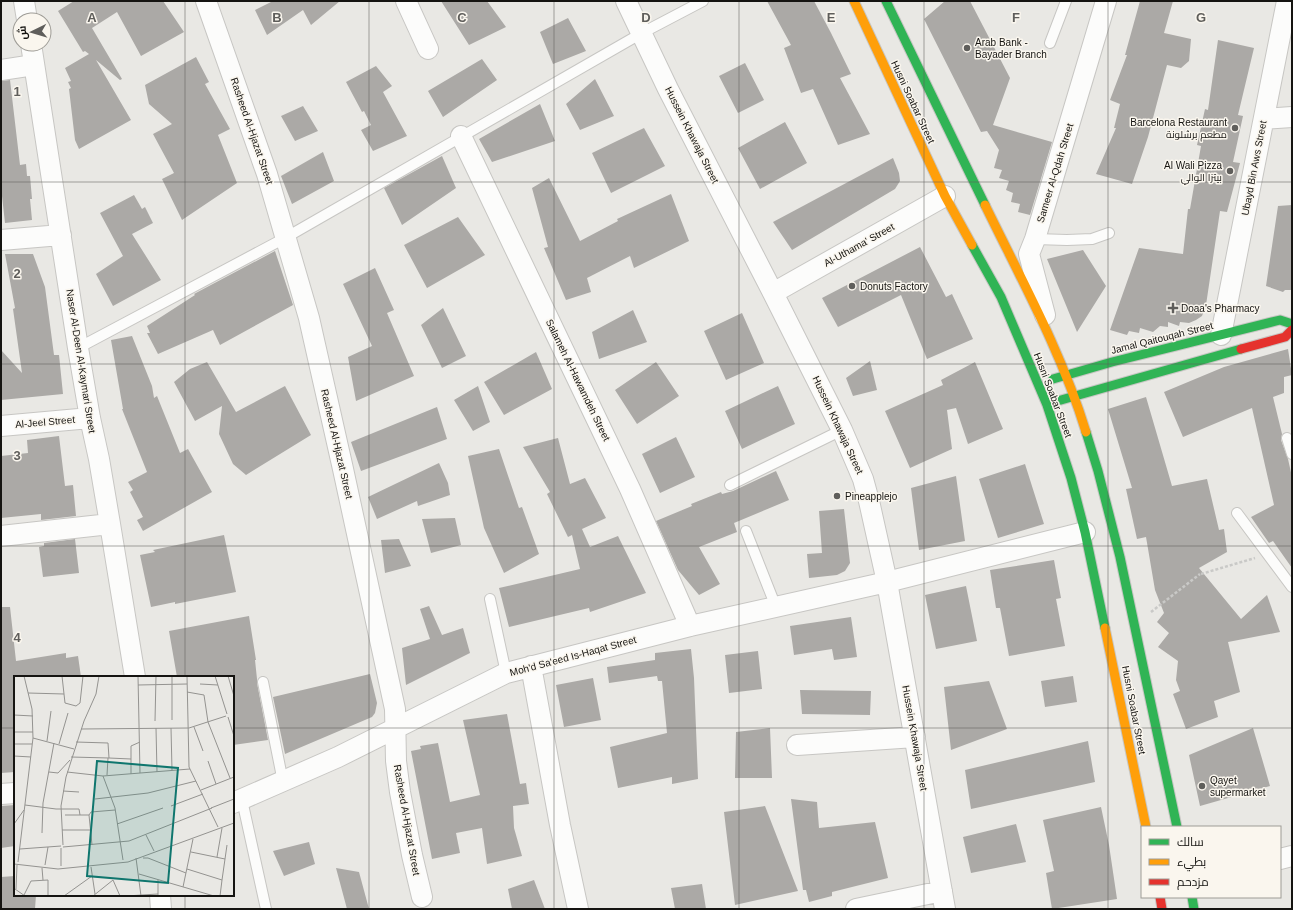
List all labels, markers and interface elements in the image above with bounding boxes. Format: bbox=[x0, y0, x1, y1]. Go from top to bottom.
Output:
text: A bbox=[87, 10, 97, 25]
text: B bbox=[272, 10, 282, 25]
text: C bbox=[457, 10, 467, 25]
text: D bbox=[641, 10, 651, 25]
text: E bbox=[827, 10, 836, 25]
text: F bbox=[1012, 10, 1020, 25]
text: G bbox=[1196, 10, 1206, 25]
north arrow bbox=[12, 12, 52, 52]
text: ش bbox=[15, 25, 30, 40]
place label: Arab Bank - Bayader Branch bbox=[975, 37, 1047, 60]
marker: Arab Bank - Bayader Branch bbox=[962, 43, 972, 53]
street label: Husni Soabar Street bbox=[889, 59, 937, 145]
street label: Rasheed Al-Hjazat Street bbox=[229, 76, 276, 186]
text: 1 bbox=[13, 84, 21, 99]
street label: Hussein Khawaja Street bbox=[663, 85, 721, 185]
place label: Barcelona Restaurant مطعم برشلونة bbox=[1130, 117, 1227, 142]
street label: Ubayd Bin Aws Street bbox=[1239, 119, 1269, 216]
street label: Sameer Al-Qdah Street bbox=[1035, 122, 1075, 224]
marker: Barcelona Restaurant مطعم برشلونة bbox=[1230, 123, 1240, 133]
place label: Al Wali Pizza بيتزا الوالي bbox=[1164, 160, 1222, 185]
marker: Al Wali Pizza بيتزا الوالي bbox=[1225, 166, 1235, 176]
street label: Al-Uthama' Street bbox=[822, 221, 896, 269]
text: 2 bbox=[13, 266, 21, 281]
marker: Donuts Factory bbox=[847, 281, 857, 291]
place label: Donuts Factory bbox=[860, 281, 928, 292]
street label: Naser Al-Deen Al-Kaymari Street bbox=[64, 288, 98, 434]
marker: Doaa's Pharmacy bbox=[1168, 303, 1178, 313]
place label: Doaa's Pharmacy bbox=[1181, 303, 1260, 314]
street label: Salameh Al-Hawamdeh Street bbox=[544, 317, 612, 443]
street label: Jamal Qaitouqah Street bbox=[1110, 320, 1215, 356]
street label: Husni Soabar Street bbox=[1032, 351, 1074, 439]
street label: Hussein Khawaja Street bbox=[810, 374, 866, 476]
street label: Rasheed Al-Hjazat Street bbox=[319, 388, 355, 500]
street label: Al-Jeel Street bbox=[15, 414, 76, 430]
text: 3 bbox=[13, 448, 21, 463]
marker: Pineapplejo bbox=[832, 491, 842, 501]
place label: Pineapplejo bbox=[845, 491, 898, 502]
text: 4 bbox=[13, 630, 21, 645]
street label: Moh'd Sa'eed Is-Haqat Street bbox=[509, 634, 638, 678]
street label: Husni Soabar Street bbox=[1120, 665, 1148, 755]
inset map bbox=[14, 676, 234, 896]
street label: Hussein Khawaja Street bbox=[900, 684, 930, 792]
street label: Rasheed Al-Hjazat Street bbox=[392, 764, 422, 876]
place label: Qayet supermarket bbox=[1210, 775, 1266, 798]
marker: Qayet supermarket bbox=[1197, 781, 1207, 791]
legend bbox=[1141, 826, 1281, 898]
text: سالك bbox=[1177, 835, 1204, 849]
text: بطيء bbox=[1177, 855, 1206, 872]
text: مزدحم bbox=[1177, 875, 1209, 890]

